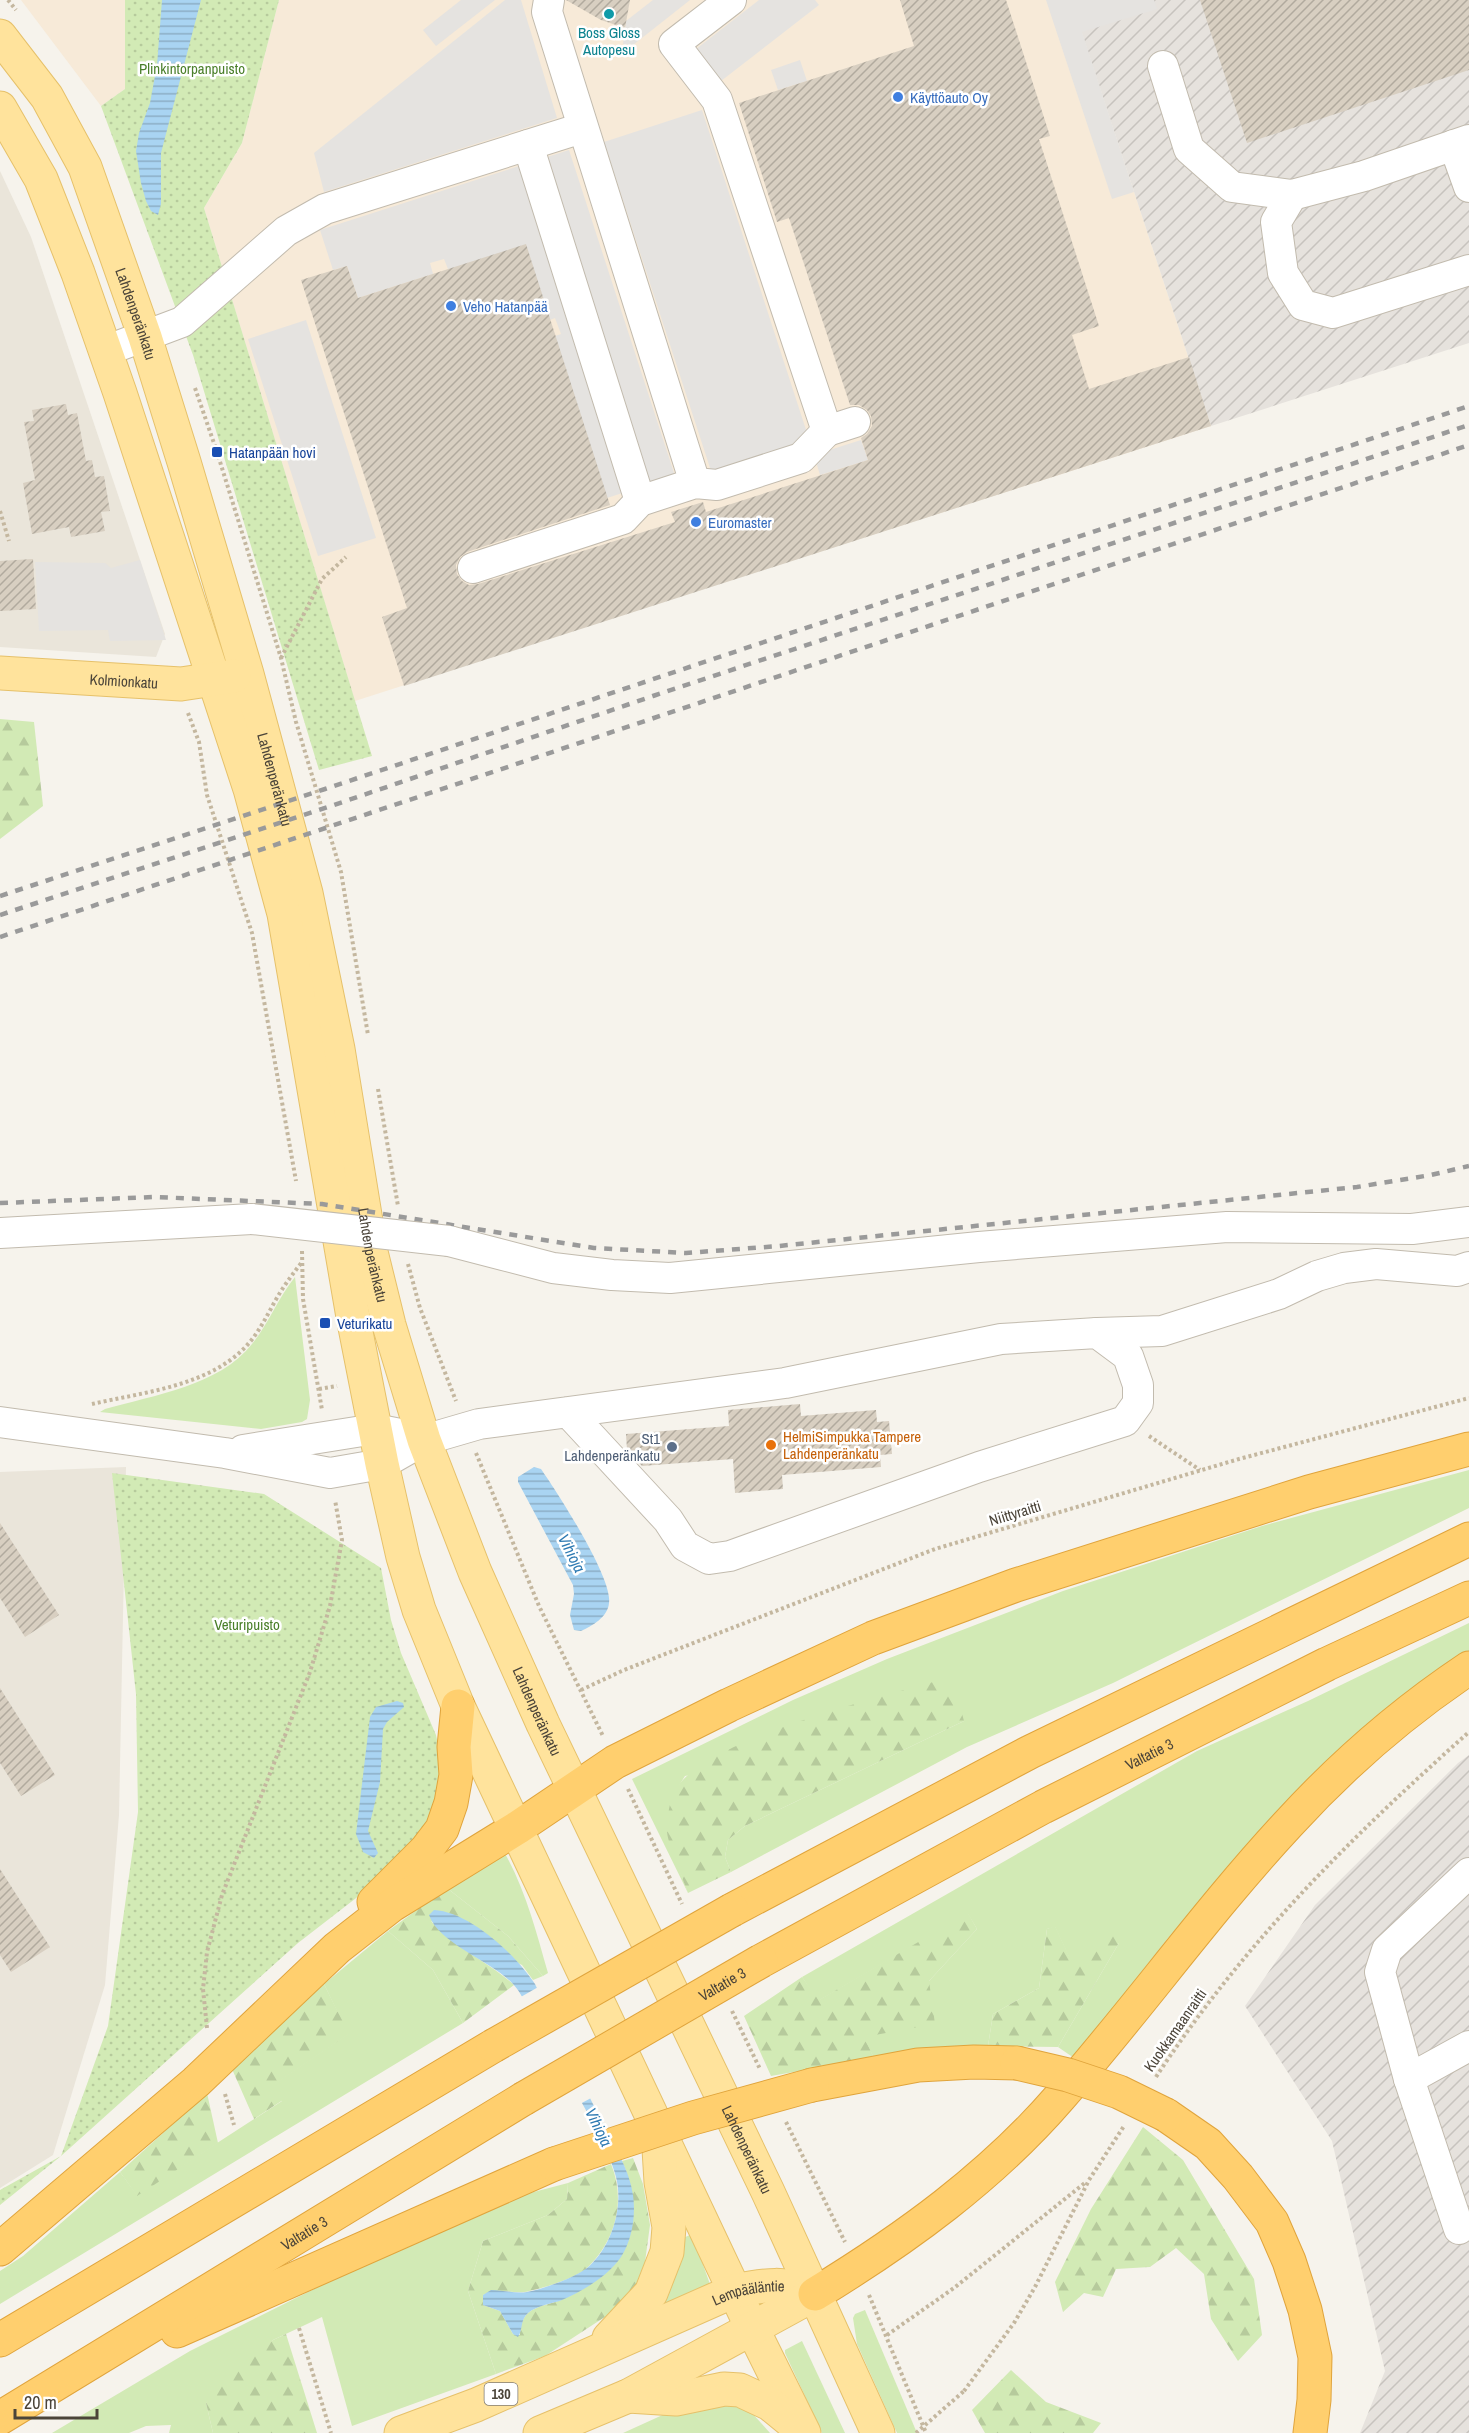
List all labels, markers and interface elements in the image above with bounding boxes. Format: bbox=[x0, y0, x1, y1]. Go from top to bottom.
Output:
marker: Boss Gloss Autopesu bbox=[602, 7, 616, 21]
place label: Boss Gloss Autopesu bbox=[578, 22, 640, 60]
park label: Plinkintorpanpuisto bbox=[139, 58, 245, 79]
place label: Käyttöauto Oy bbox=[910, 87, 989, 108]
marker: Käyttöauto Oy bbox=[891, 90, 905, 104]
street label: Lahdenperänkatu bbox=[111, 265, 162, 362]
place label: Veho Hatanpää bbox=[463, 296, 548, 317]
marker: Veho Hatanpää bbox=[444, 299, 458, 313]
place label: Hatanpään hovi bbox=[229, 442, 316, 463]
marker: Hatanpään hovi bbox=[210, 445, 224, 459]
place label: Euromaster bbox=[708, 512, 772, 533]
marker: Euromaster bbox=[689, 515, 703, 529]
street label: Kolmionkatu bbox=[89, 668, 159, 693]
street label: Lahdenperänkatu bbox=[253, 730, 298, 828]
street label: Lahdenperänkatu bbox=[353, 1206, 393, 1304]
place label: Veturikatu bbox=[337, 1313, 392, 1334]
marker: Veturikatu bbox=[318, 1316, 332, 1330]
place label: HelmiSimpukka Tampere Lahdenperänkatu bbox=[783, 1426, 921, 1464]
place label: St1 Lahdenperänkatu bbox=[564, 1428, 660, 1466]
marker: HelmiSimpukka Tampere Lahdenperänkatu bbox=[764, 1438, 778, 1452]
marker: St1 Lahdenperänkatu bbox=[665, 1440, 679, 1454]
street label: Niittyraitti bbox=[986, 1495, 1044, 1531]
water label: Vihioja bbox=[553, 1530, 591, 1576]
park label: Veturipuisto bbox=[214, 1614, 280, 1635]
street label: Lahdenperänkatu bbox=[508, 1663, 567, 1759]
street label: Valtatie 3 bbox=[1121, 1733, 1177, 1774]
street label: Valtatie 3 bbox=[695, 1962, 749, 2006]
street label: Kuokkamaanraitti bbox=[1139, 1984, 1211, 2076]
street label: Lahdenperänkatu bbox=[717, 2102, 778, 2197]
water label: Vihioja bbox=[580, 2104, 618, 2150]
street label: Valtatie 3 bbox=[277, 2210, 331, 2255]
street label: Lempääläntie bbox=[708, 2275, 785, 2310]
scale bar bbox=[15, 2382, 98, 2420]
road number: 130 bbox=[484, 2383, 518, 2405]
text: 20 m bbox=[24, 2390, 57, 2415]

